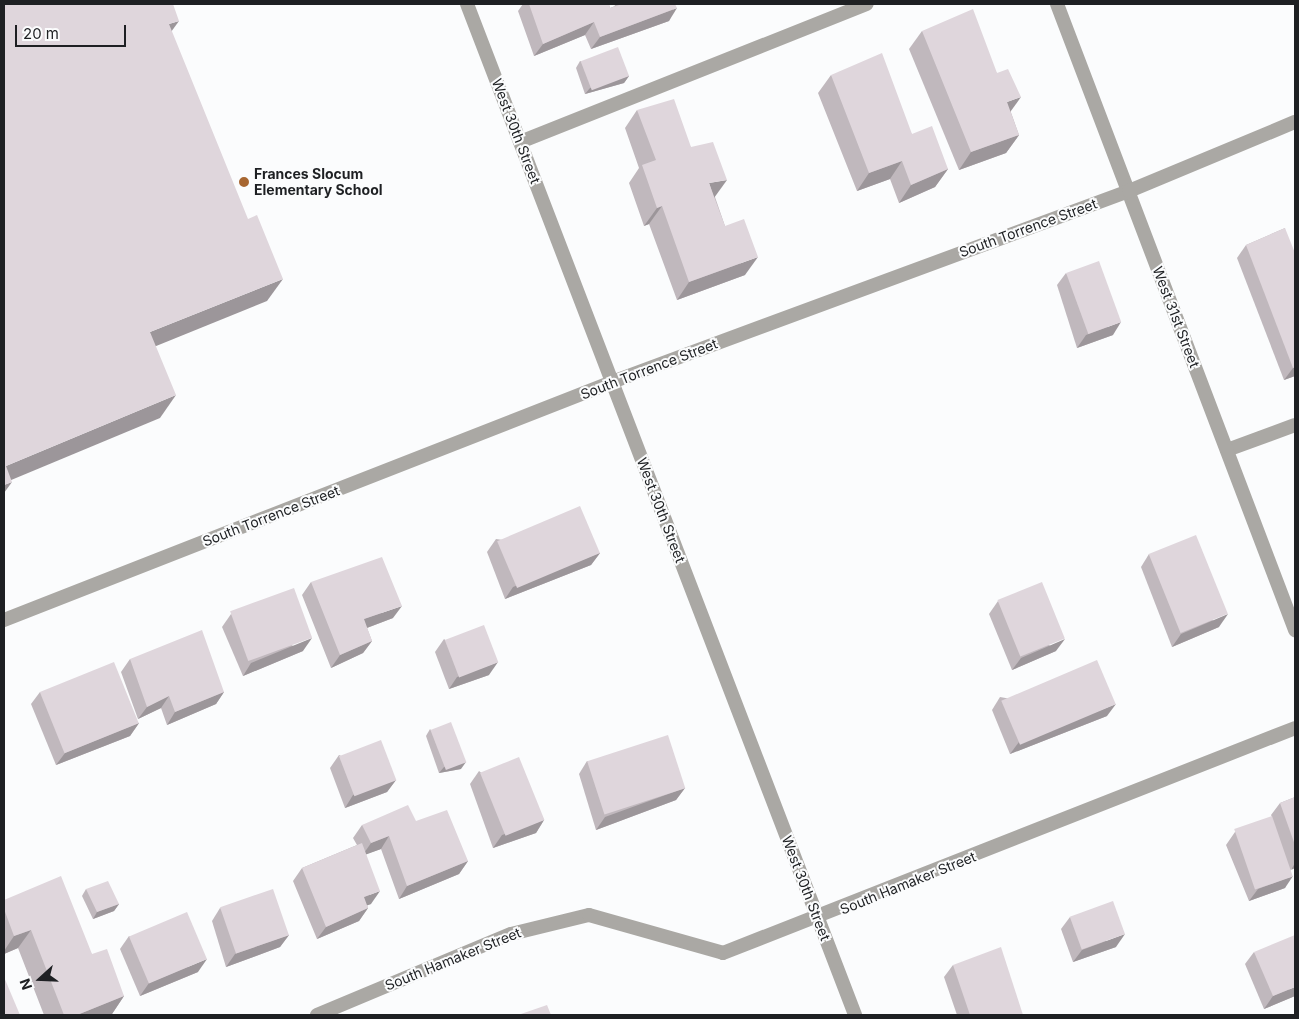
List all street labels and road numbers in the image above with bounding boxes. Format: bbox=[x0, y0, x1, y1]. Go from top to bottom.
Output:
street label: West 30th Street bbox=[488, 76, 544, 186]
street label: South Torrence Street bbox=[957, 195, 1099, 261]
street label: West 31st Street bbox=[1149, 264, 1203, 370]
street label: South Torrence Street bbox=[578, 335, 720, 403]
street label: West 30th Street bbox=[633, 455, 689, 565]
street label: South Torrence Street bbox=[200, 482, 342, 550]
street label: West 30th Street bbox=[778, 833, 834, 943]
street label: South Hamaker Street bbox=[838, 848, 978, 918]
street label: South Hamaker Street bbox=[383, 924, 523, 994]

